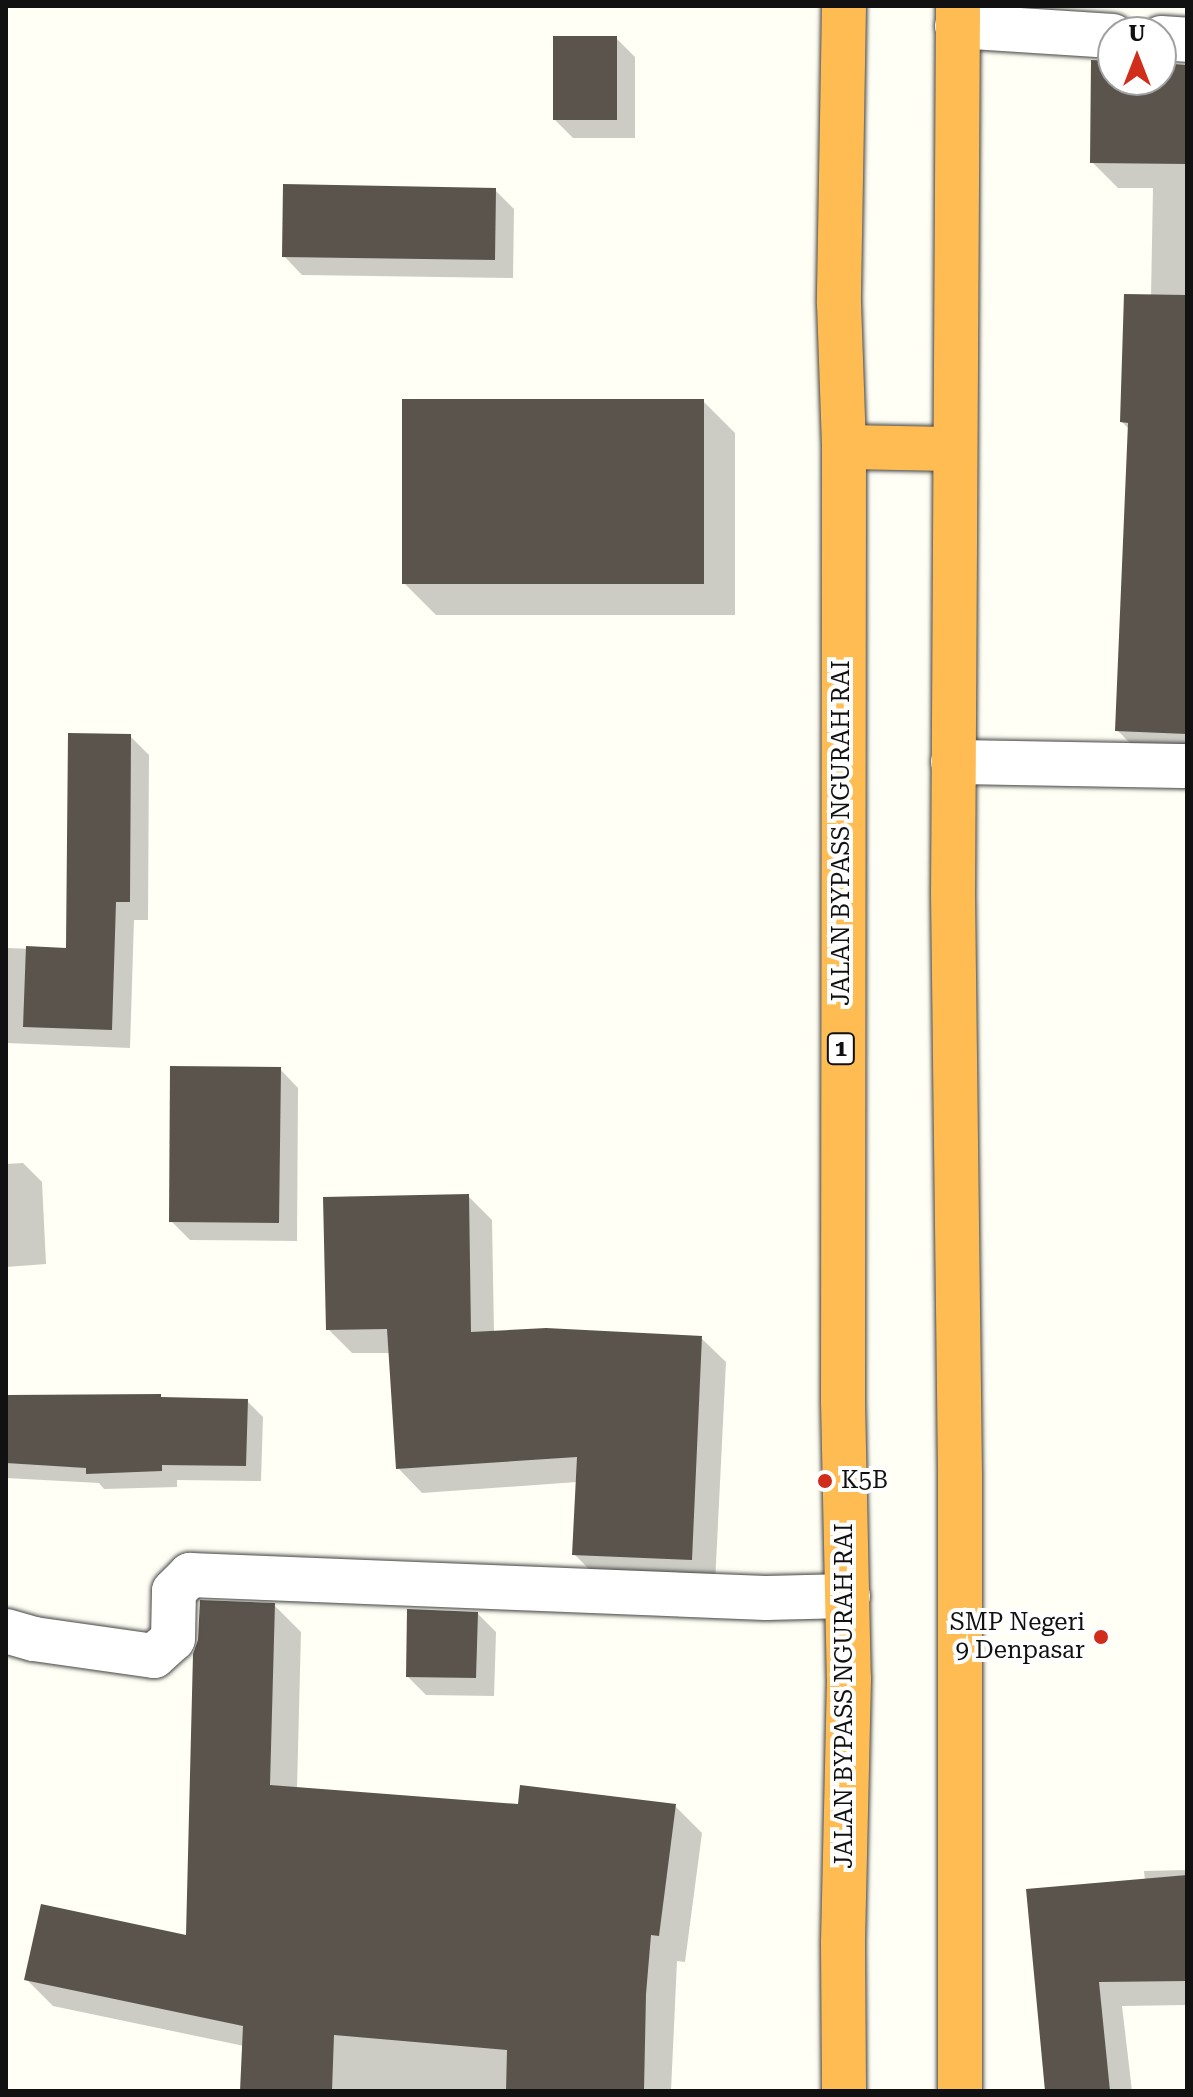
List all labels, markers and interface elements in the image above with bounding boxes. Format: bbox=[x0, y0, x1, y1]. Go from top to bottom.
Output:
north arrow bbox=[1097, 16, 1177, 96]
text: U bbox=[1129, 21, 1145, 46]
street label: JALAN BYPASS NGURAH RAI bbox=[828, 660, 856, 1006]
road number: 1 bbox=[825, 1031, 857, 1067]
place label: K5B bbox=[841, 1467, 888, 1495]
marker: K5B bbox=[816, 1472, 834, 1490]
street label: JALAN BYPASS NGURAH RAI bbox=[831, 1523, 859, 1869]
place label: SMP Negeri 9 Denpasar bbox=[950, 1609, 1085, 1665]
marker: SMP Negeri 9 Denpasar bbox=[1092, 1628, 1110, 1646]

